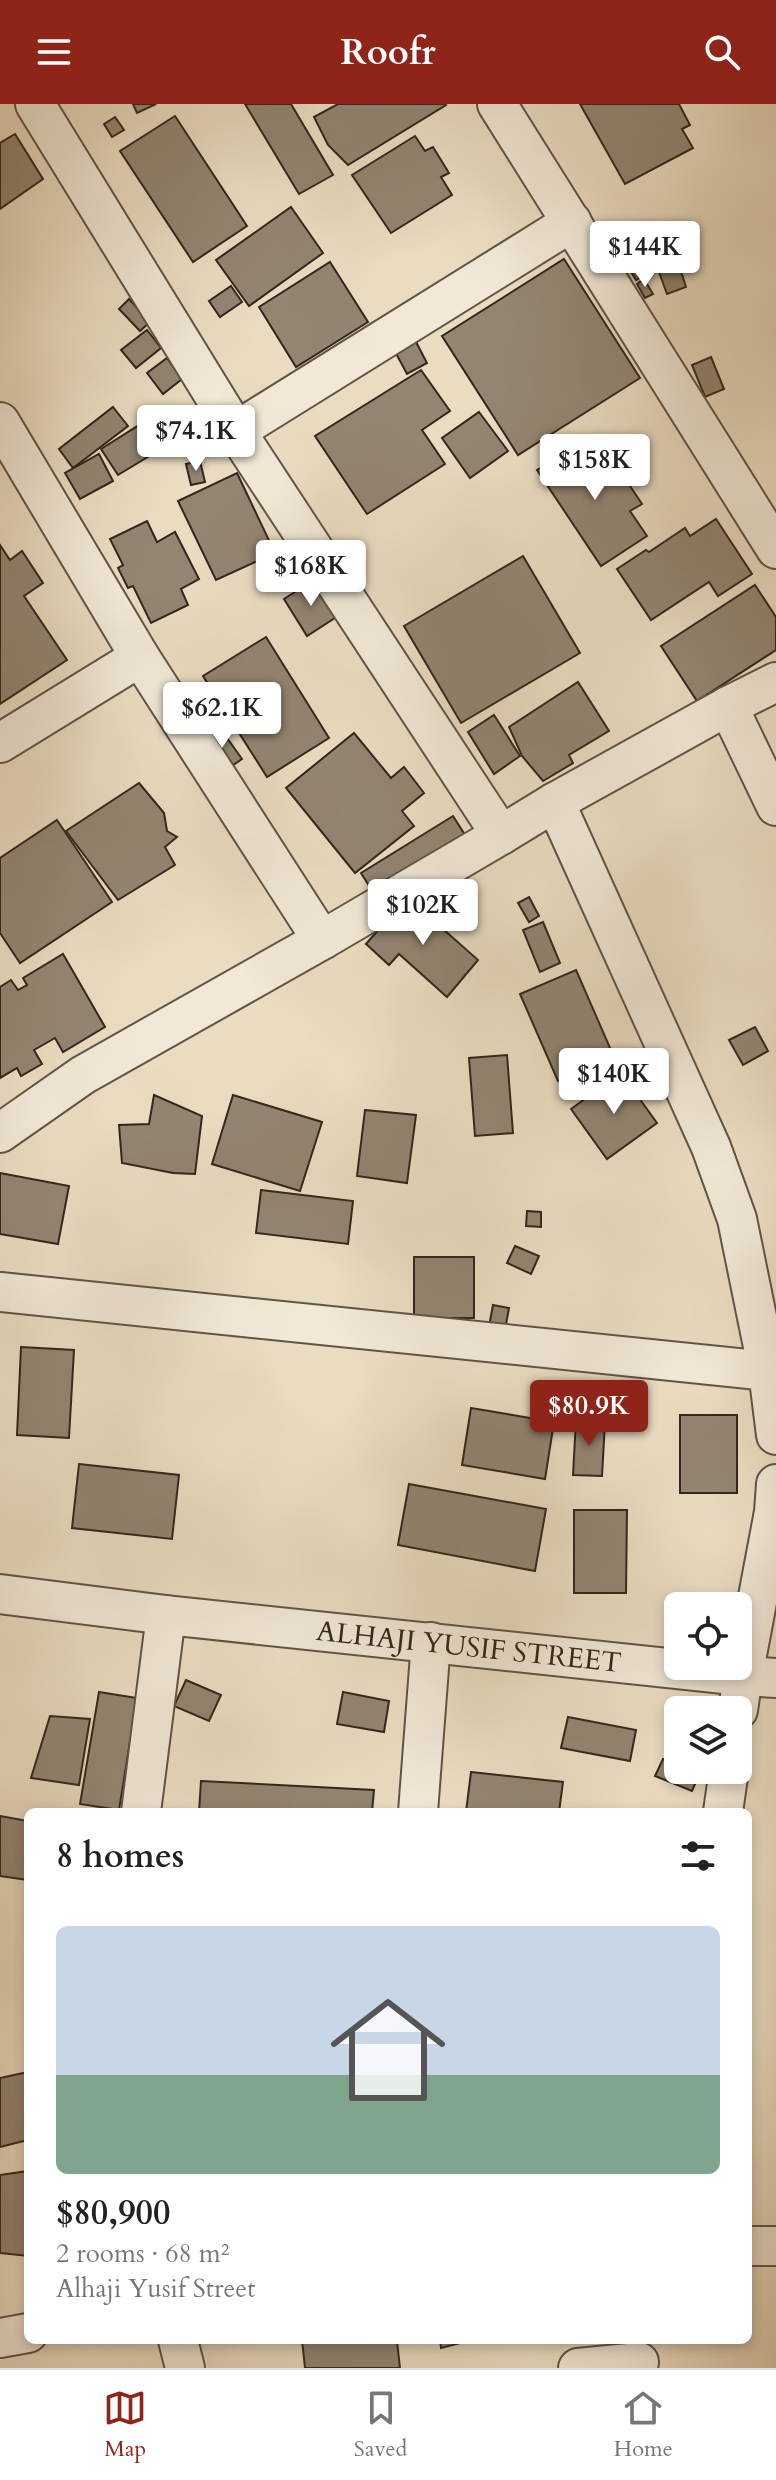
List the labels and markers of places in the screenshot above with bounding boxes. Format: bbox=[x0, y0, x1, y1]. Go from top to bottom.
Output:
pin: $144K bbox=[589, 221, 701, 289]
pin: $74.1K bbox=[131, 405, 261, 473]
pin: $158K bbox=[539, 434, 651, 502]
pin: $168K bbox=[255, 540, 367, 608]
pin: $62.1K bbox=[157, 682, 287, 750]
pin: $102K bbox=[367, 879, 479, 947]
pin: $140K bbox=[558, 1048, 670, 1116]
pin: $80.9K bbox=[524, 1380, 654, 1448]

